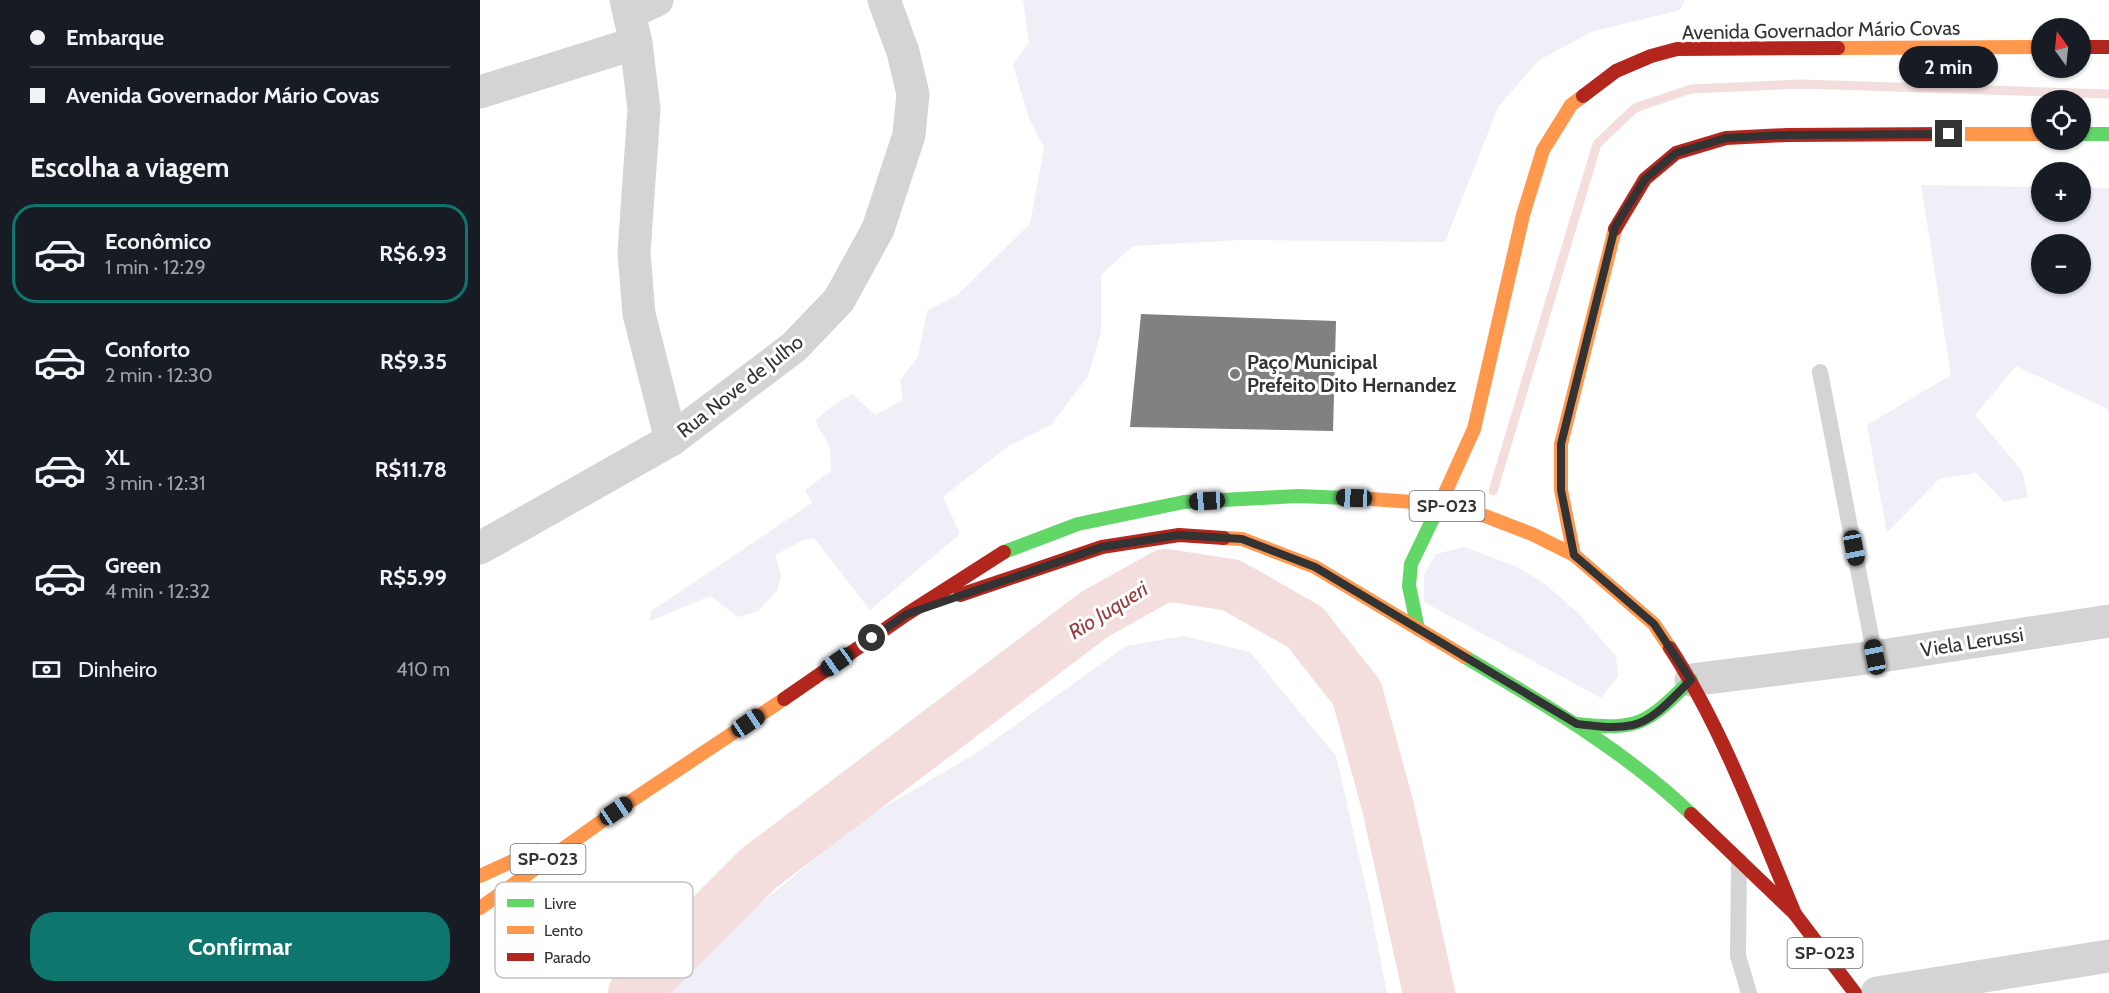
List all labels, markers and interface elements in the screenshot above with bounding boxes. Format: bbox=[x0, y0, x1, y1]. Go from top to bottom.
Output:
street label: Avenida Governador Mário Covas bbox=[1682, 16, 1960, 44]
north arrow bbox=[2031, 18, 2091, 78]
map controls bbox=[2031, 18, 2091, 294]
text: Embarque bbox=[66, 24, 164, 51]
callout: 2 min bbox=[1900, 47, 1998, 89]
text: 2 min bbox=[1924, 55, 1973, 79]
text: Avenida Governador Mário Covas bbox=[66, 82, 379, 109]
button: locate bbox=[2031, 90, 2091, 150]
route end bbox=[1935, 120, 1962, 147]
text: Escolha a viagem bbox=[30, 151, 229, 184]
button: + bbox=[2031, 162, 2091, 222]
icon: car bbox=[33, 227, 87, 281]
text: Econômico bbox=[105, 228, 211, 255]
button: − bbox=[2031, 234, 2091, 294]
text: R$6.93 bbox=[379, 240, 447, 267]
text: 1 min · 12:29 bbox=[105, 255, 206, 279]
street label: Rua Nove de Julho bbox=[672, 329, 808, 443]
icon: car bbox=[33, 335, 87, 389]
text: Conforto bbox=[105, 336, 190, 363]
text: R$9.35 bbox=[380, 348, 447, 375]
place label: Paço Municipal Prefeito Dito Hernandez bbox=[1247, 350, 1457, 397]
text: 2 min · 12:30 bbox=[105, 363, 213, 387]
marker: Paço Municipal Prefeito Dito Hernandez bbox=[1228, 367, 1242, 381]
icon: car bbox=[33, 443, 87, 497]
text: XL bbox=[105, 444, 130, 471]
text: R$11.78 bbox=[375, 456, 447, 483]
text: 3 min · 12:31 bbox=[105, 471, 206, 495]
car bbox=[1336, 488, 1372, 508]
car bbox=[1189, 491, 1225, 511]
road number: SP-023 bbox=[1410, 491, 1484, 521]
car bbox=[1842, 529, 1866, 567]
icon: car bbox=[33, 551, 87, 605]
text: Green bbox=[105, 552, 161, 579]
text: R$5.99 bbox=[379, 564, 447, 591]
water label: Rio Juqueri bbox=[1064, 576, 1153, 644]
text: 4 min · 12:32 bbox=[105, 579, 210, 603]
street label: Viela Lerussi bbox=[1919, 622, 2025, 662]
route start bbox=[858, 624, 885, 651]
car bbox=[1863, 638, 1887, 676]
car bbox=[817, 644, 857, 680]
icon: cash bbox=[30, 653, 63, 686]
text: Dinheiro bbox=[78, 656, 157, 683]
text: 410 m bbox=[396, 657, 450, 681]
car bbox=[728, 705, 768, 741]
car bbox=[596, 793, 636, 829]
road number: SP-023 bbox=[511, 844, 586, 874]
legend bbox=[495, 882, 693, 978]
text: Livre bbox=[544, 894, 576, 913]
button: Confirmar bbox=[30, 912, 450, 981]
text: Lento bbox=[544, 921, 583, 940]
road number: SP-023 bbox=[1788, 938, 1862, 968]
text: Parado bbox=[544, 948, 591, 967]

